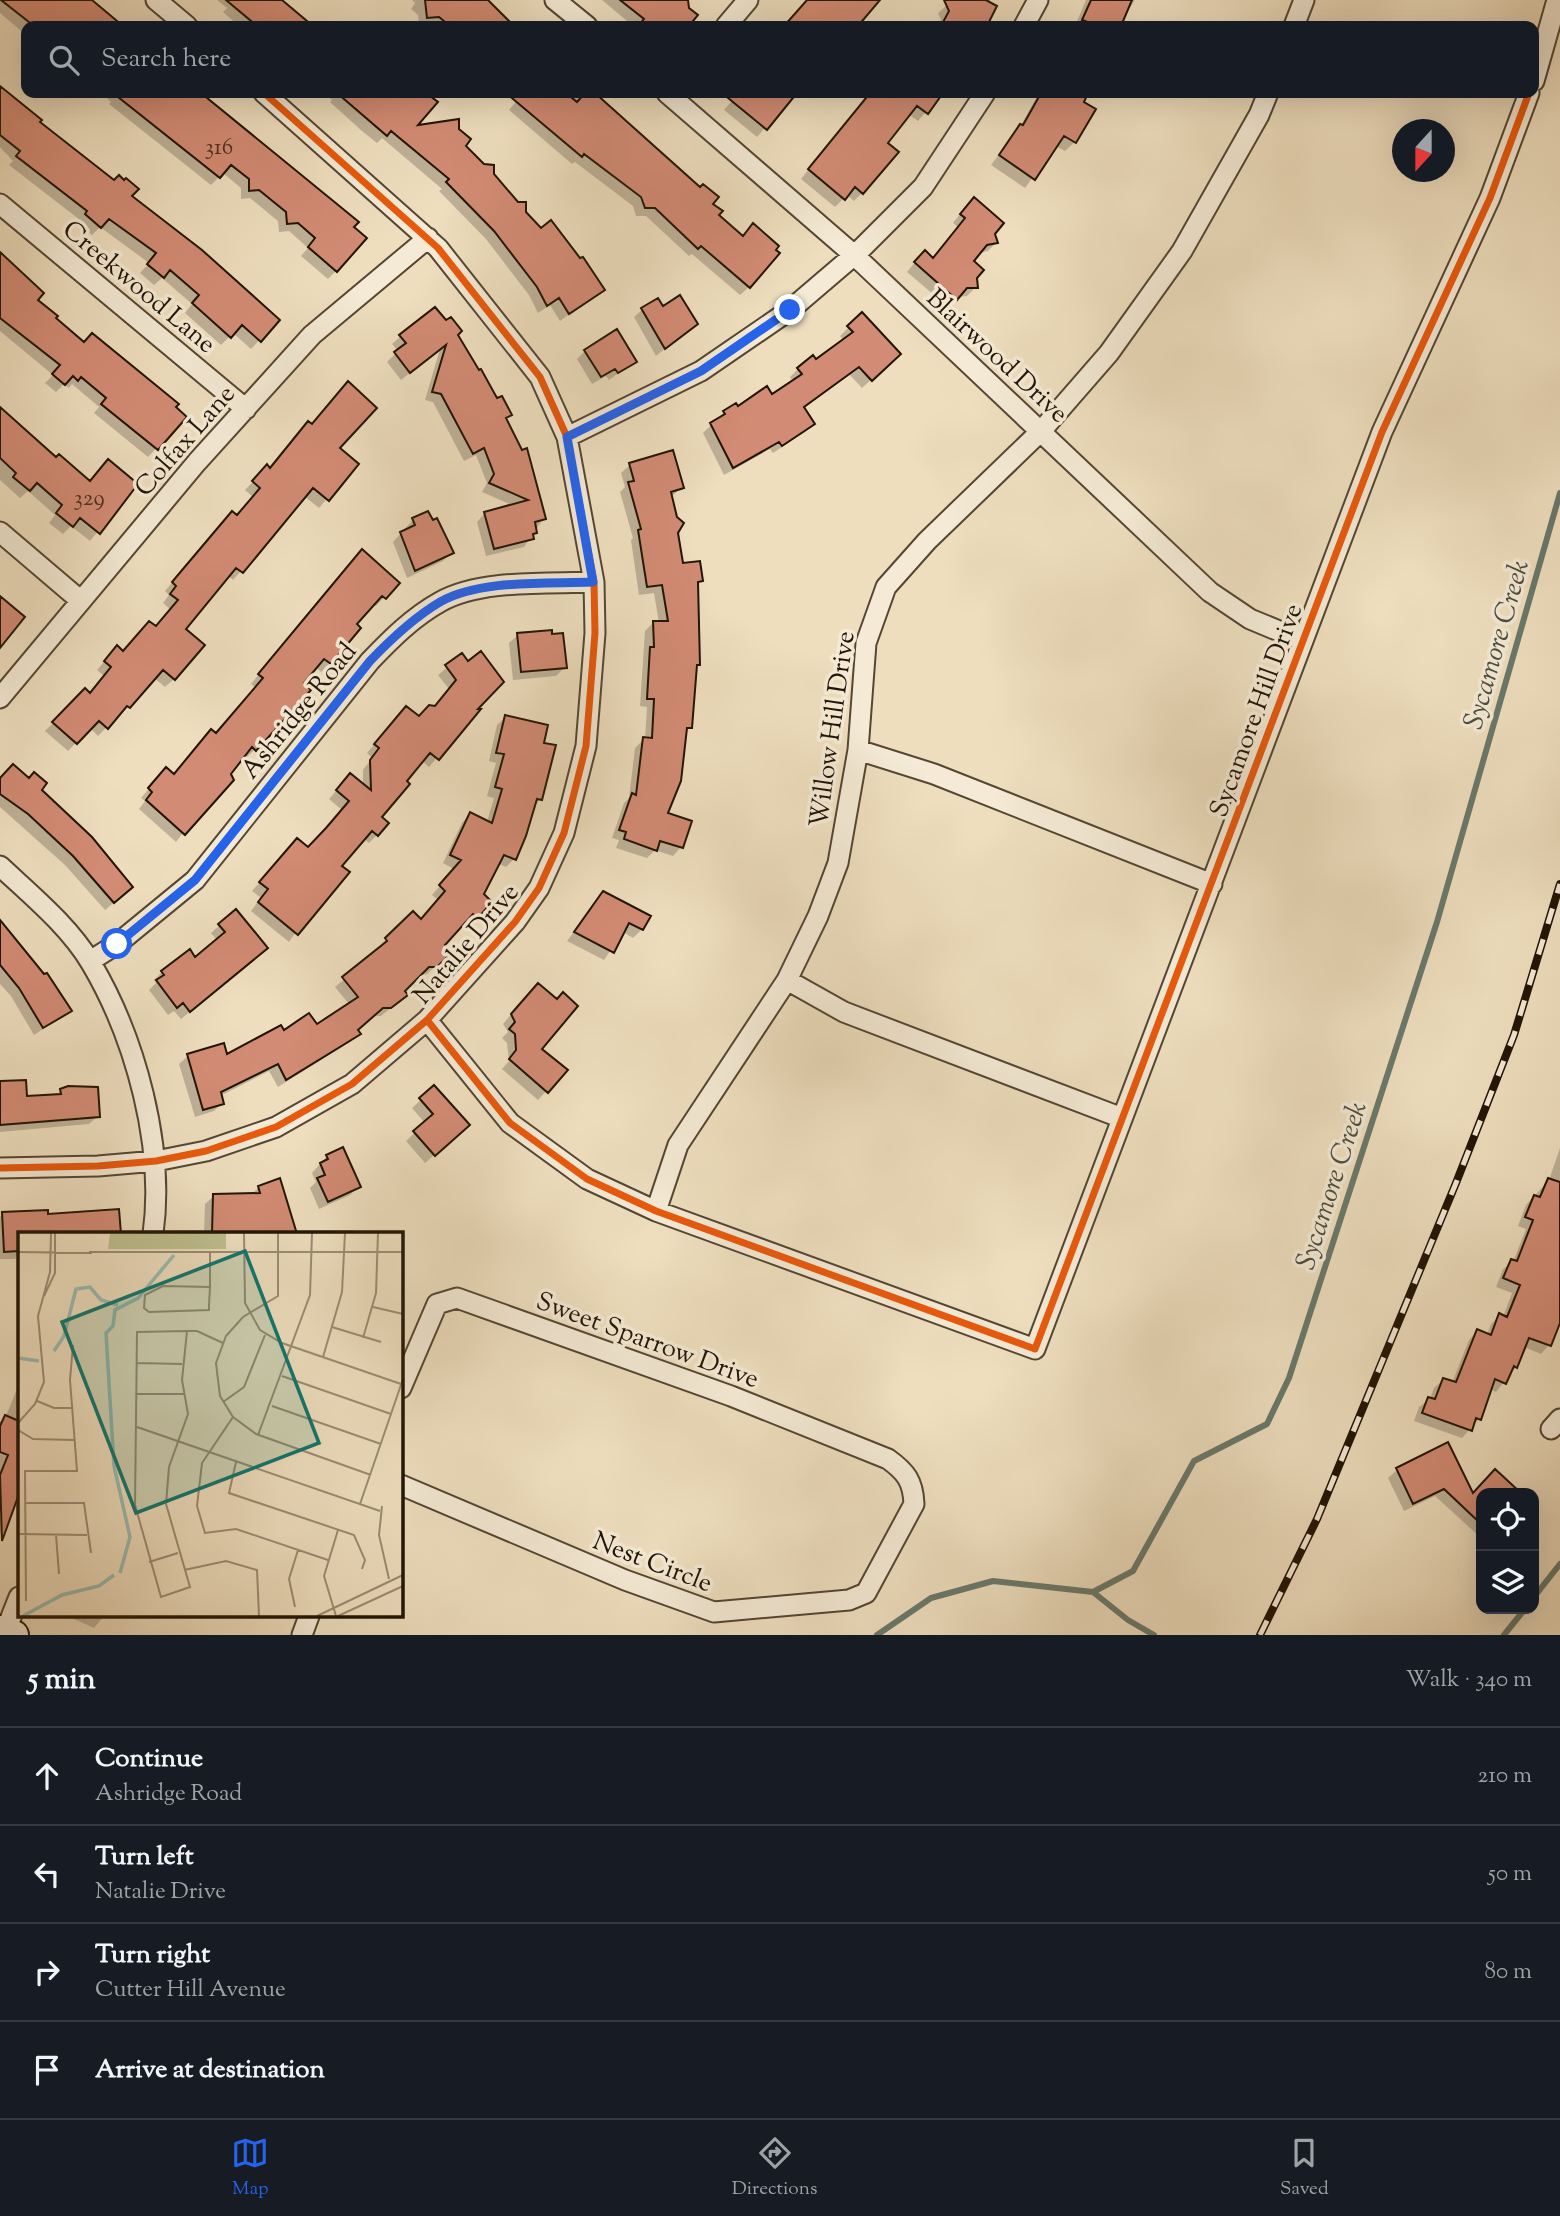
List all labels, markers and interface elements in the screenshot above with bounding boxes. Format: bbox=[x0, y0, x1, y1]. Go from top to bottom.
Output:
search box bbox=[21, 21, 1539, 98]
icon: search bbox=[45, 41, 83, 79]
text: Search here bbox=[101, 41, 231, 78]
north arrow bbox=[1392, 119, 1455, 182]
house number: 316 bbox=[205, 132, 233, 165]
street label: Creekwood Lane bbox=[54, 213, 223, 363]
street label: Blairwood Drive bbox=[917, 281, 1076, 433]
route end bbox=[774, 294, 805, 325]
street label: Colfax Lane bbox=[127, 378, 245, 506]
house number: 329 bbox=[73, 483, 105, 516]
water label: Sycamore Creek bbox=[1455, 555, 1541, 734]
street label: Sycamore Hill Drive bbox=[1201, 599, 1313, 823]
street label: Willow Hill Drive bbox=[801, 629, 866, 830]
street label: Ashridge Road bbox=[233, 635, 367, 788]
street label: Natalie Drive bbox=[405, 876, 529, 1013]
route start bbox=[101, 928, 132, 959]
water label: Sycamore Creek bbox=[1287, 1097, 1379, 1275]
inset map bbox=[18, 1232, 402, 1618]
street label: Sweet Sparrow Drive bbox=[531, 1284, 764, 1399]
map controls bbox=[1476, 1488, 1539, 1614]
button: locate bbox=[1476, 1488, 1539, 1551]
street label: Nest Circle bbox=[587, 1524, 717, 1603]
button: layers bbox=[1476, 1551, 1539, 1614]
text: 5 min bbox=[28, 1659, 96, 1702]
text: Walk · 340 m bbox=[1406, 1664, 1532, 1697]
text: Continue bbox=[95, 1741, 203, 1778]
icon: ahead bbox=[28, 1757, 66, 1795]
text: 210 m bbox=[1478, 1760, 1532, 1793]
text: Ashridge Road bbox=[95, 1778, 242, 1811]
text: Turn left bbox=[95, 1839, 194, 1876]
icon: left bbox=[28, 1855, 66, 1893]
text: 50 m bbox=[1488, 1858, 1532, 1891]
text: Natalie Drive bbox=[95, 1876, 226, 1909]
text: Turn right bbox=[95, 1937, 210, 1974]
icon: right bbox=[28, 1953, 66, 1991]
text: 80 m bbox=[1484, 1956, 1532, 1989]
text: Cutter Hill Avenue bbox=[95, 1974, 286, 2007]
icon: arrive bbox=[28, 2051, 66, 2089]
text: Arrive at destination bbox=[95, 2052, 325, 2089]
tab: Map bbox=[231, 2134, 269, 2203]
tab: Directions bbox=[732, 2134, 817, 2203]
tab: Saved bbox=[1280, 2134, 1329, 2203]

